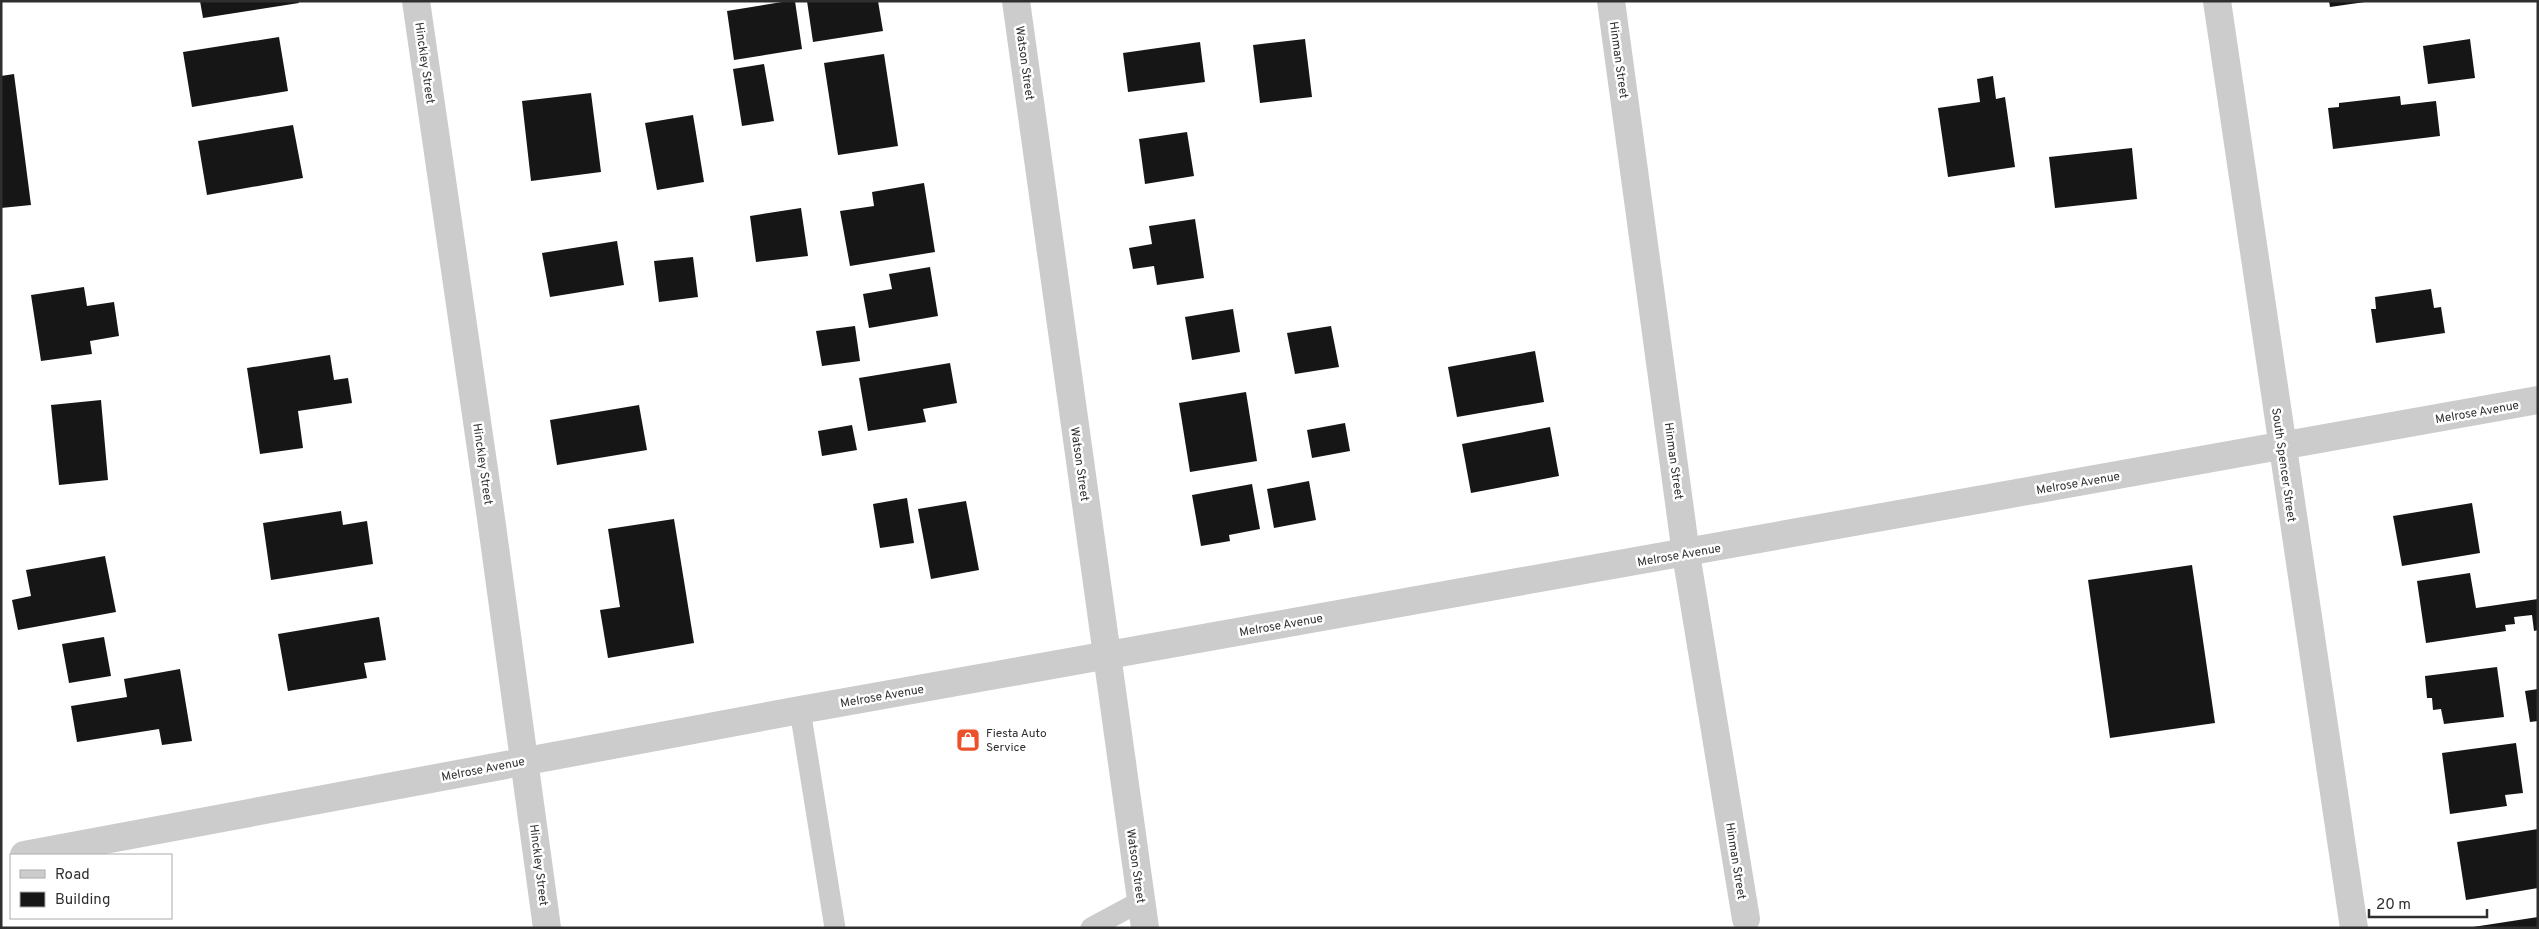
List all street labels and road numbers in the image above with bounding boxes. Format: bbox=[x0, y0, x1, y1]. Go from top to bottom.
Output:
street label: Hinckley Street bbox=[410, 21, 438, 105]
street label: Hinman Street bbox=[1605, 21, 1631, 100]
street label: Watson Street bbox=[1011, 25, 1037, 101]
street label: Melrose Avenue bbox=[2434, 398, 2520, 428]
street label: South Spencer Street bbox=[2267, 407, 2299, 523]
street label: Hinckley Street bbox=[468, 422, 496, 506]
street label: Hinman Street bbox=[1660, 422, 1686, 501]
street label: Watson Street bbox=[1066, 426, 1092, 502]
street label: Melrose Avenue bbox=[2035, 469, 2121, 499]
street label: Melrose Avenue bbox=[1636, 541, 1722, 571]
street label: Melrose Avenue bbox=[1238, 611, 1324, 641]
street label: Melrose Avenue bbox=[839, 682, 925, 712]
street label: Melrose Avenue bbox=[440, 754, 526, 786]
street label: Hinman Street bbox=[1721, 822, 1749, 901]
street label: Hinckley Street bbox=[525, 823, 551, 907]
street label: Watson Street bbox=[1122, 828, 1148, 904]

